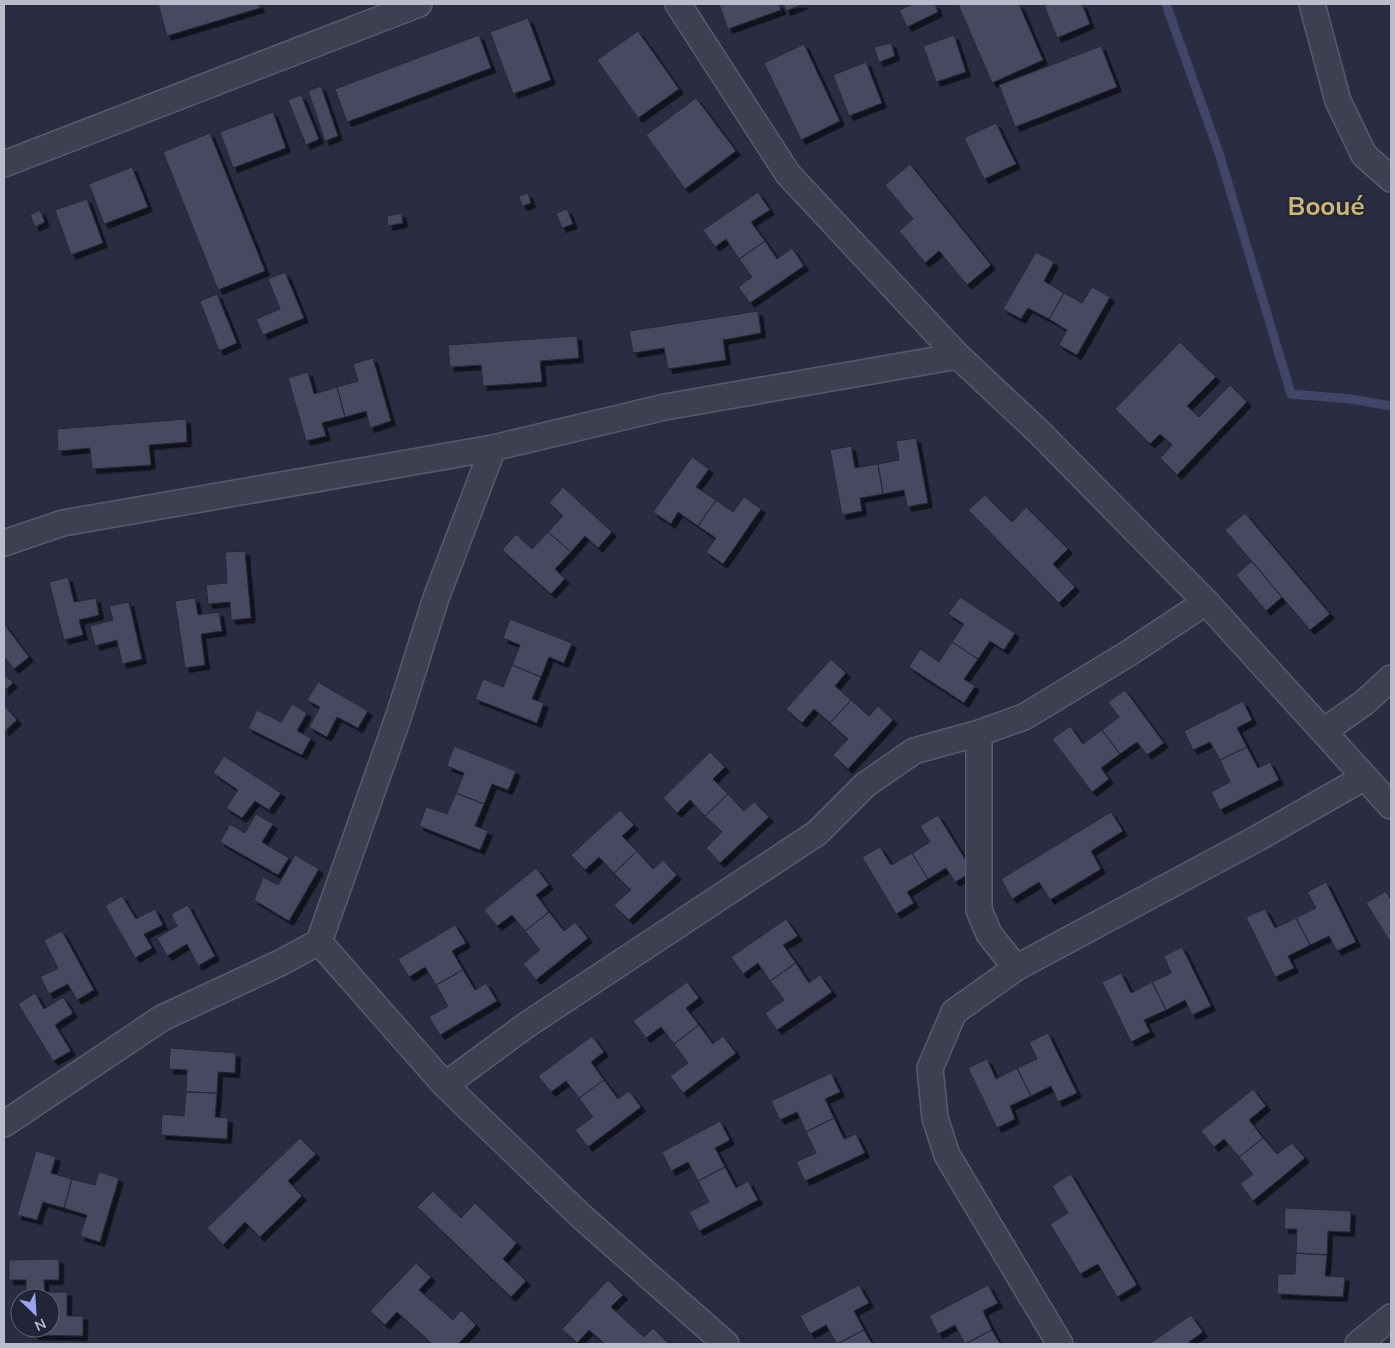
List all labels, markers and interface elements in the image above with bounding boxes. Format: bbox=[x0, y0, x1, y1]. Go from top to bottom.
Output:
district label: Booué bbox=[1288, 189, 1365, 224]
north arrow bbox=[10, 1288, 60, 1338]
text: N bbox=[32, 1314, 49, 1335]

